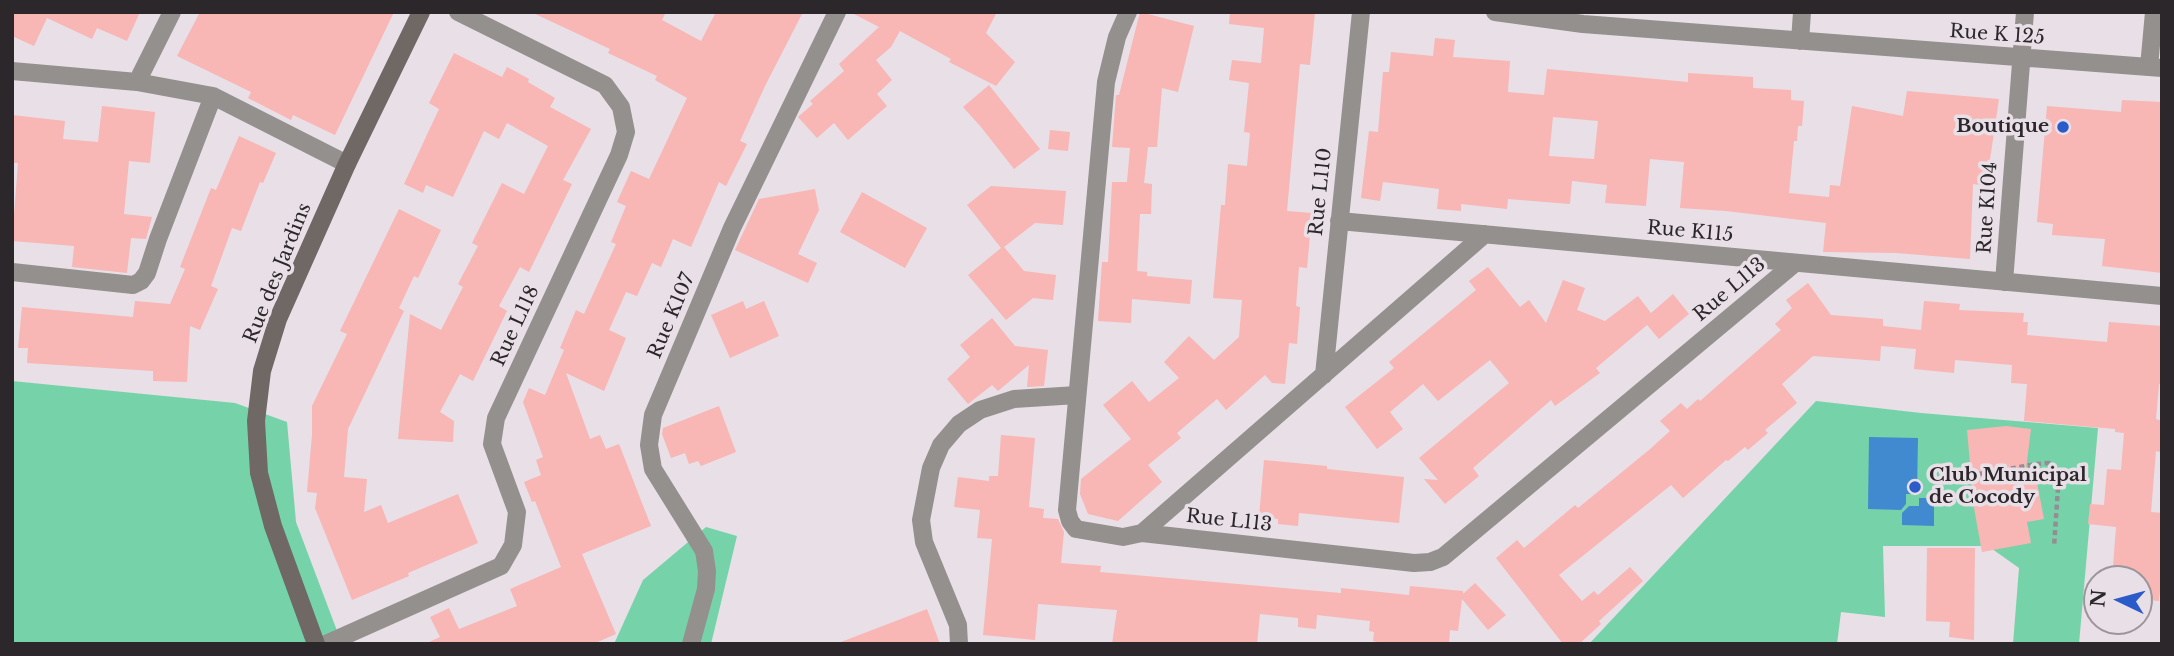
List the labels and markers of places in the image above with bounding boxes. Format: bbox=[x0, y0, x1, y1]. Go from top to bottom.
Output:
place label: Boutique bbox=[1956, 116, 2049, 138]
marker: Boutique bbox=[2055, 119, 2071, 135]
place label: Club Municipal de Cocody bbox=[1929, 465, 2087, 509]
marker: Club Municipal de Cocody bbox=[1907, 479, 1923, 495]

